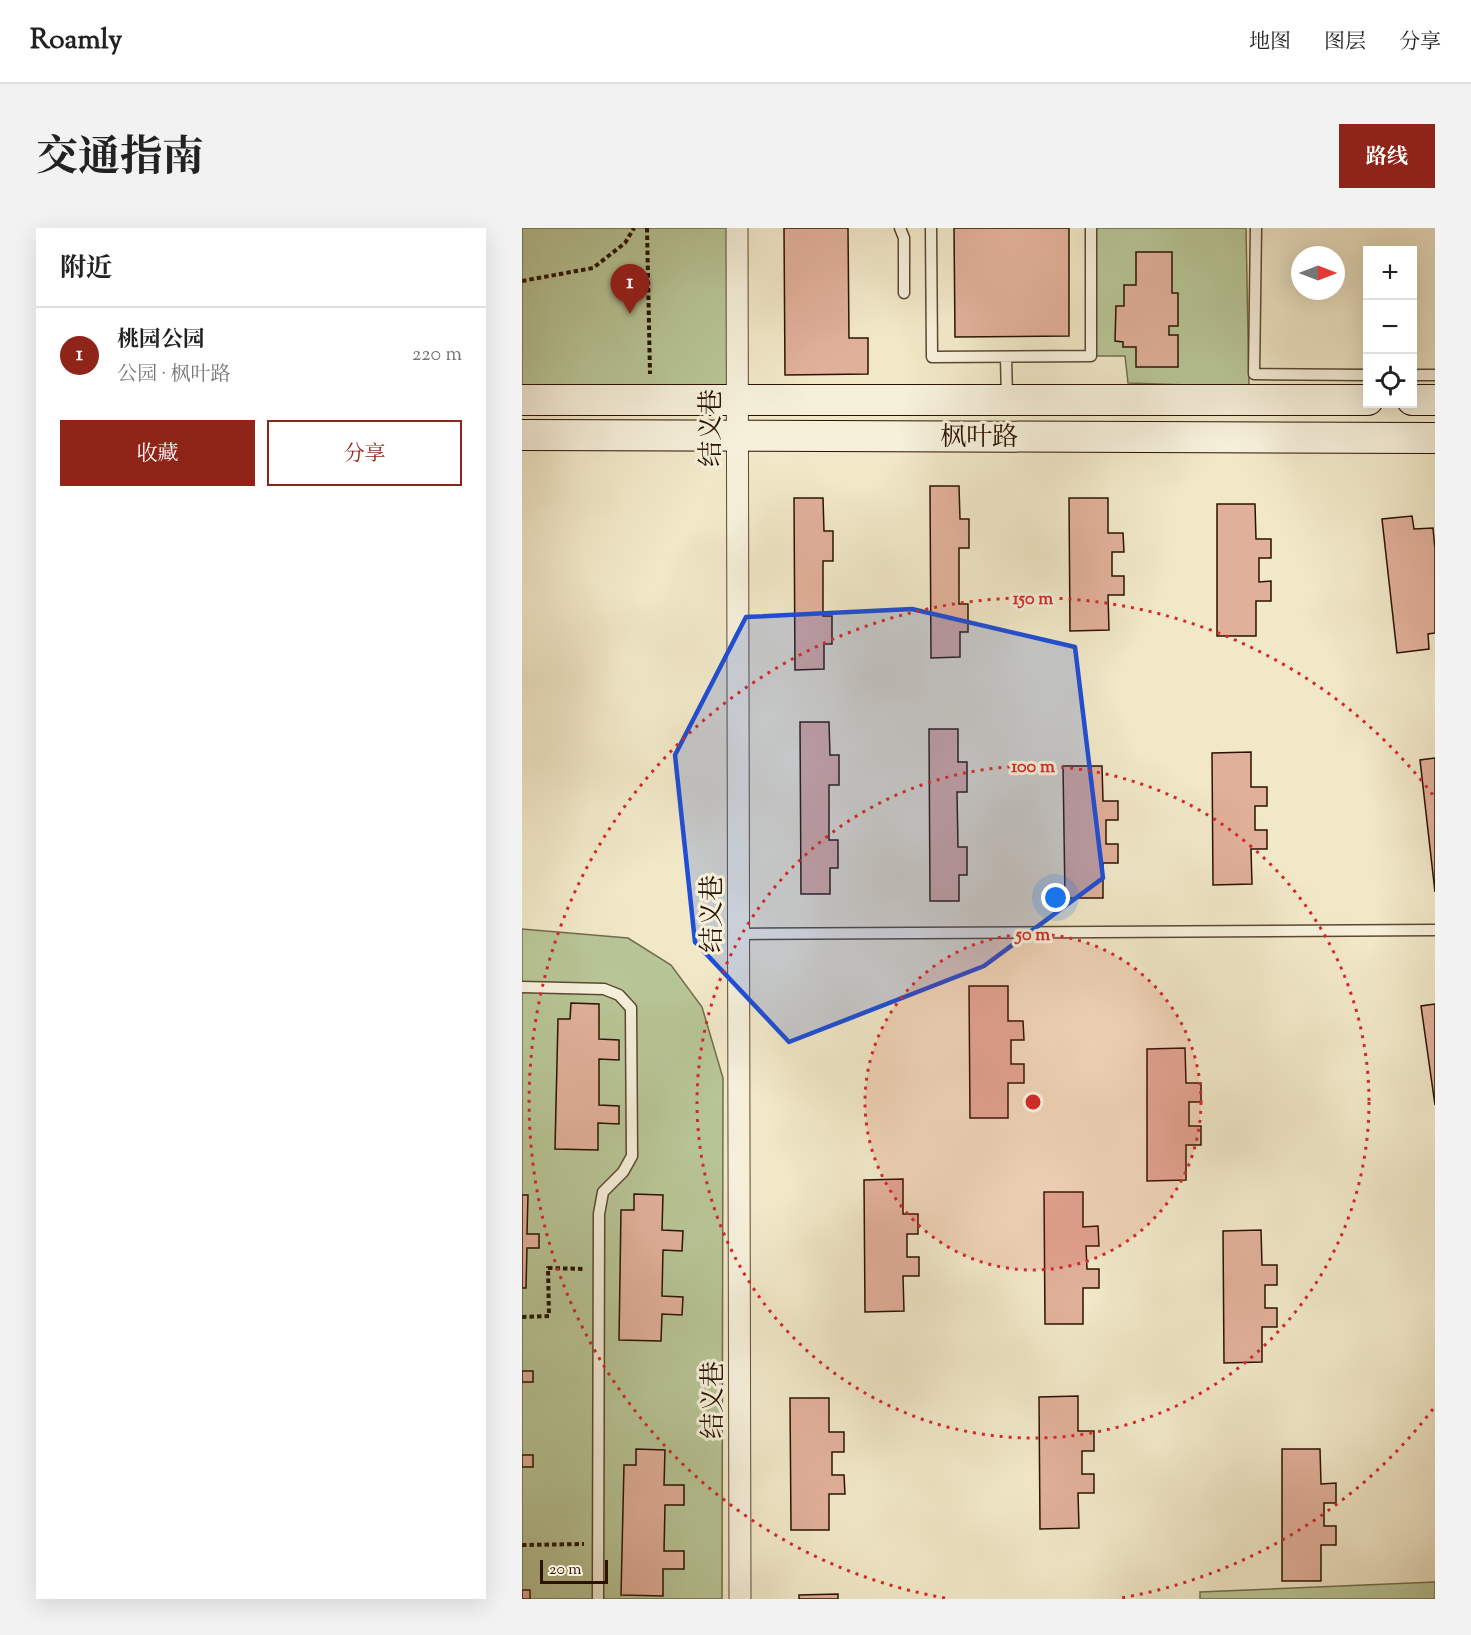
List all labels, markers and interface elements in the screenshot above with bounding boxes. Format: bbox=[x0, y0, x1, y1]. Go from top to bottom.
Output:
text: Roamly bbox=[30, 21, 122, 61]
text: 地图 bbox=[1249, 28, 1291, 58]
text: 图层 bbox=[1324, 28, 1366, 58]
text: 分享 bbox=[1399, 28, 1441, 58]
button: 路线 bbox=[1339, 124, 1435, 188]
text: 交通指南 bbox=[36, 130, 204, 190]
north arrow bbox=[1291, 246, 1345, 300]
map controls bbox=[1363, 246, 1417, 408]
button: + bbox=[1363, 246, 1417, 300]
text: 附近 bbox=[60, 251, 112, 288]
pin: 1 bbox=[610, 264, 650, 314]
button: − bbox=[1363, 300, 1417, 354]
text: 桃园公园 bbox=[117, 325, 205, 357]
text: 1 bbox=[76, 341, 83, 370]
text: 220 m bbox=[412, 341, 462, 370]
button: locate bbox=[1363, 354, 1417, 408]
text: 公园 · 枫叶路 bbox=[117, 361, 231, 390]
street label: 结义巷 bbox=[694, 389, 731, 467]
button: 收藏 bbox=[60, 420, 255, 486]
button: 分享 bbox=[267, 420, 462, 486]
street label: 枫叶路 bbox=[940, 420, 1018, 457]
text: 150 m bbox=[1013, 587, 1053, 613]
text: 100 m bbox=[1011, 755, 1055, 781]
street label: 结义巷 bbox=[695, 875, 732, 953]
your location bbox=[1041, 883, 1070, 912]
text: 50 m bbox=[1014, 923, 1050, 949]
centre of rings bbox=[1023, 1092, 1043, 1112]
street label: 结义巷 bbox=[696, 1361, 733, 1439]
scale bar bbox=[540, 1557, 608, 1584]
text: 20 m bbox=[549, 1559, 582, 1582]

